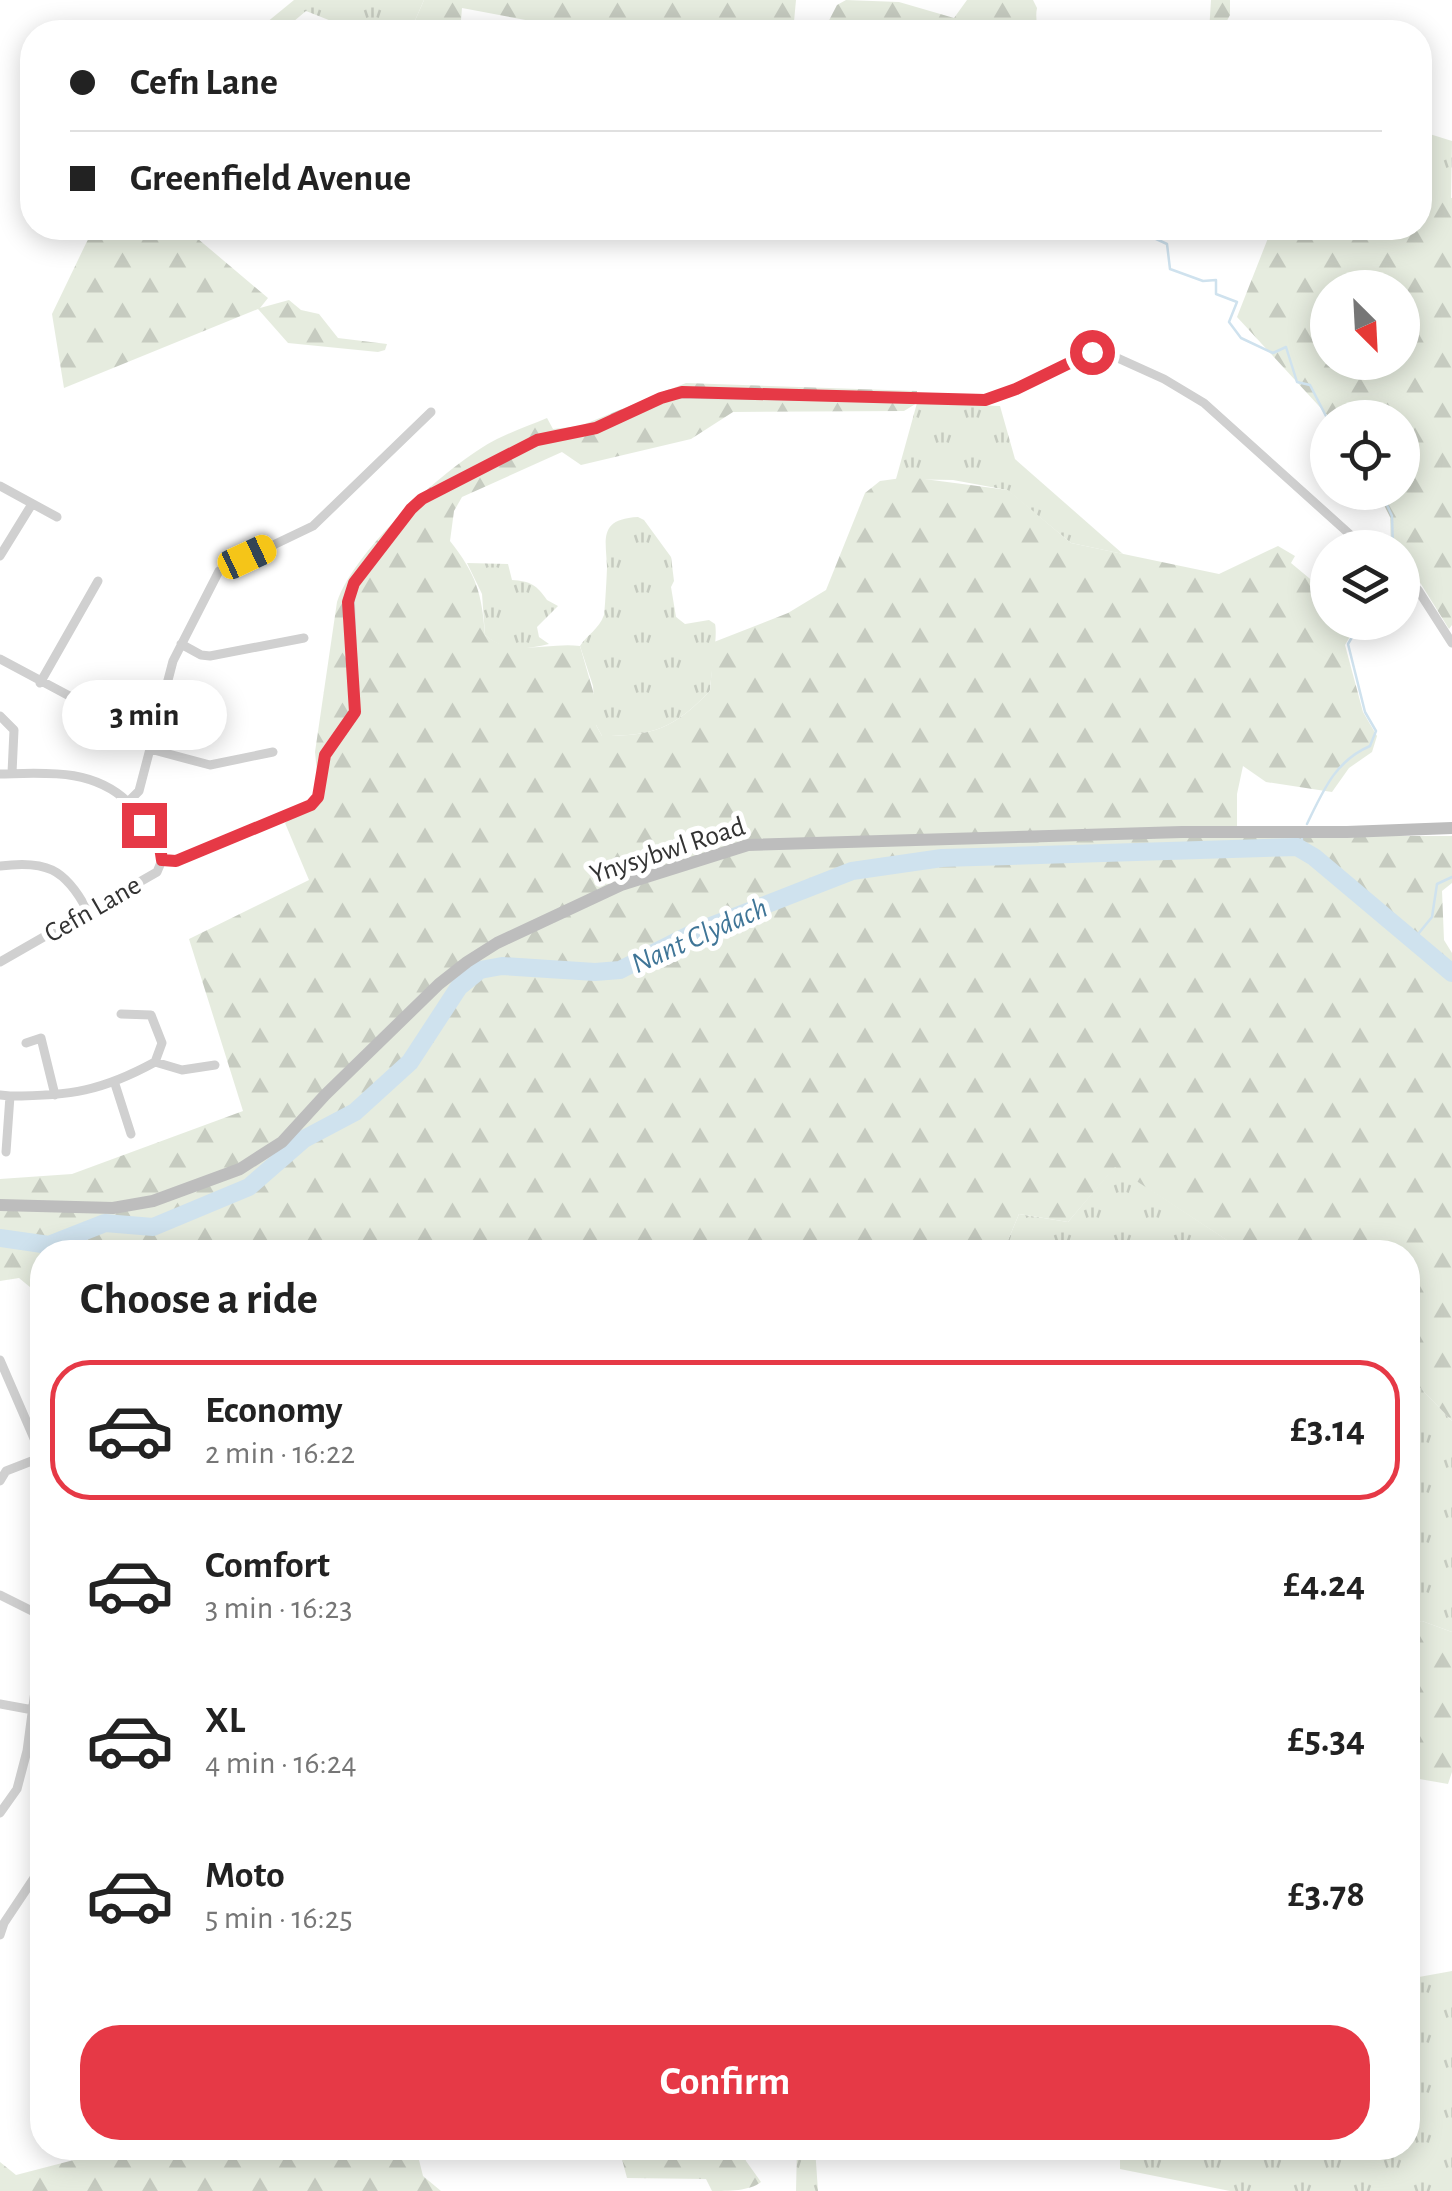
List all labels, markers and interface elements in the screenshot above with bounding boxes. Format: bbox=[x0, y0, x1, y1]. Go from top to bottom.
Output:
text: Cefn Lane bbox=[130, 64, 278, 102]
text: Greenfield Avenue bbox=[130, 160, 411, 198]
north arrow bbox=[1310, 270, 1420, 380]
map controls bbox=[1310, 270, 1420, 640]
route start bbox=[1070, 330, 1115, 375]
button: locate bbox=[1310, 400, 1420, 510]
button: layers bbox=[1310, 530, 1420, 640]
car bbox=[213, 531, 281, 583]
callout: 3 min bbox=[62, 680, 226, 750]
text: 3 min bbox=[110, 699, 179, 731]
route end bbox=[122, 803, 167, 848]
street label: Ynysybwl Road bbox=[587, 813, 749, 889]
street label: Cefn Lane bbox=[40, 871, 146, 948]
water label: Nant Clydach bbox=[627, 893, 772, 979]
text: Choose a ride bbox=[80, 1277, 318, 1322]
icon: car bbox=[85, 1385, 175, 1475]
text: Economy bbox=[205, 1392, 343, 1430]
text: £3.14 bbox=[1290, 1411, 1365, 1449]
text: 2 min · 16:22 bbox=[205, 1437, 355, 1469]
icon: car bbox=[85, 1540, 175, 1630]
text: Comfort bbox=[205, 1547, 330, 1585]
text: £4.24 bbox=[1283, 1566, 1365, 1604]
text: 3 min · 16:23 bbox=[205, 1592, 352, 1624]
icon: car bbox=[85, 1695, 175, 1785]
text: XL bbox=[205, 1702, 245, 1740]
text: £5.34 bbox=[1287, 1721, 1365, 1759]
text: 4 min · 16:24 bbox=[205, 1747, 357, 1779]
icon: car bbox=[85, 1850, 175, 1940]
text: Moto bbox=[205, 1857, 285, 1895]
text: £3.78 bbox=[1288, 1876, 1365, 1914]
text: 5 min · 16:25 bbox=[205, 1902, 353, 1934]
button: Confirm bbox=[80, 2025, 1370, 2140]

